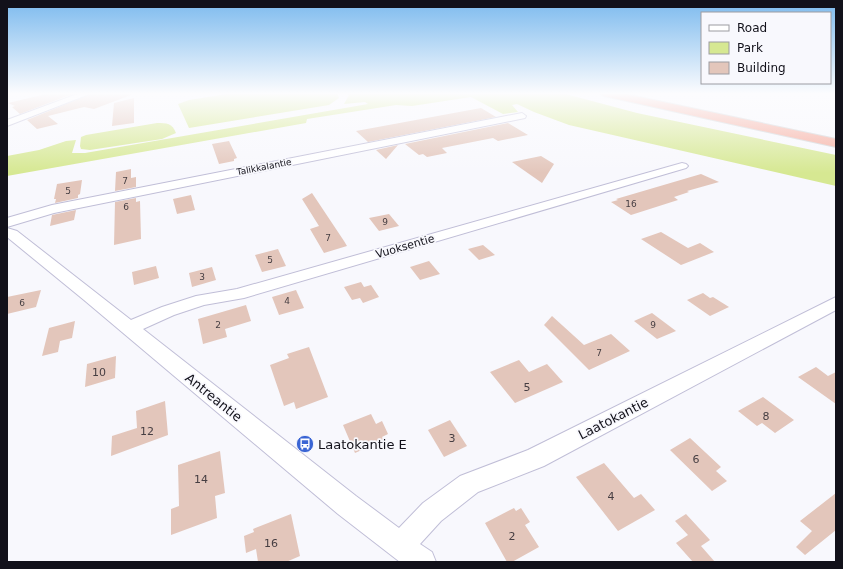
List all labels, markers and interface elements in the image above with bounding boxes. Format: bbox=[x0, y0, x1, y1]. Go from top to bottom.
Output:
legend bbox=[701, 12, 831, 84]
text: Road bbox=[737, 21, 767, 35]
text: Park bbox=[737, 41, 763, 55]
text: Building bbox=[737, 61, 786, 75]
street label: Talikkalantie bbox=[235, 157, 293, 177]
house number: 7 bbox=[122, 176, 128, 186]
house number: 5 bbox=[65, 186, 71, 196]
house number: 16 bbox=[625, 199, 637, 209]
house number: 6 bbox=[123, 202, 129, 212]
house number: 9 bbox=[382, 217, 388, 227]
street label: Vuoksentie bbox=[374, 232, 436, 261]
house number: 7 bbox=[325, 233, 331, 243]
house number: 5 bbox=[267, 255, 273, 265]
house number: 3 bbox=[199, 272, 205, 282]
house number: 4 bbox=[284, 296, 290, 306]
house number: 6 bbox=[19, 298, 25, 308]
house number: 2 bbox=[215, 320, 221, 330]
house number: 9 bbox=[650, 320, 656, 330]
house number: 7 bbox=[596, 348, 602, 358]
house number: 10 bbox=[92, 366, 106, 379]
street label: Antreantie bbox=[182, 370, 245, 425]
house number: 5 bbox=[524, 381, 531, 394]
street label: Laatokantie bbox=[576, 394, 651, 442]
house number: 8 bbox=[763, 410, 770, 423]
house number: 12 bbox=[140, 425, 154, 438]
house number: 3 bbox=[449, 432, 456, 445]
bus stop icon: Laatokantie E bbox=[295, 434, 315, 454]
place label: Laatokantie E bbox=[318, 437, 407, 452]
house number: 6 bbox=[693, 453, 700, 466]
house number: 14 bbox=[194, 473, 208, 486]
house number: 4 bbox=[608, 490, 615, 503]
house number: 2 bbox=[509, 530, 516, 543]
house number: 16 bbox=[264, 537, 278, 550]

